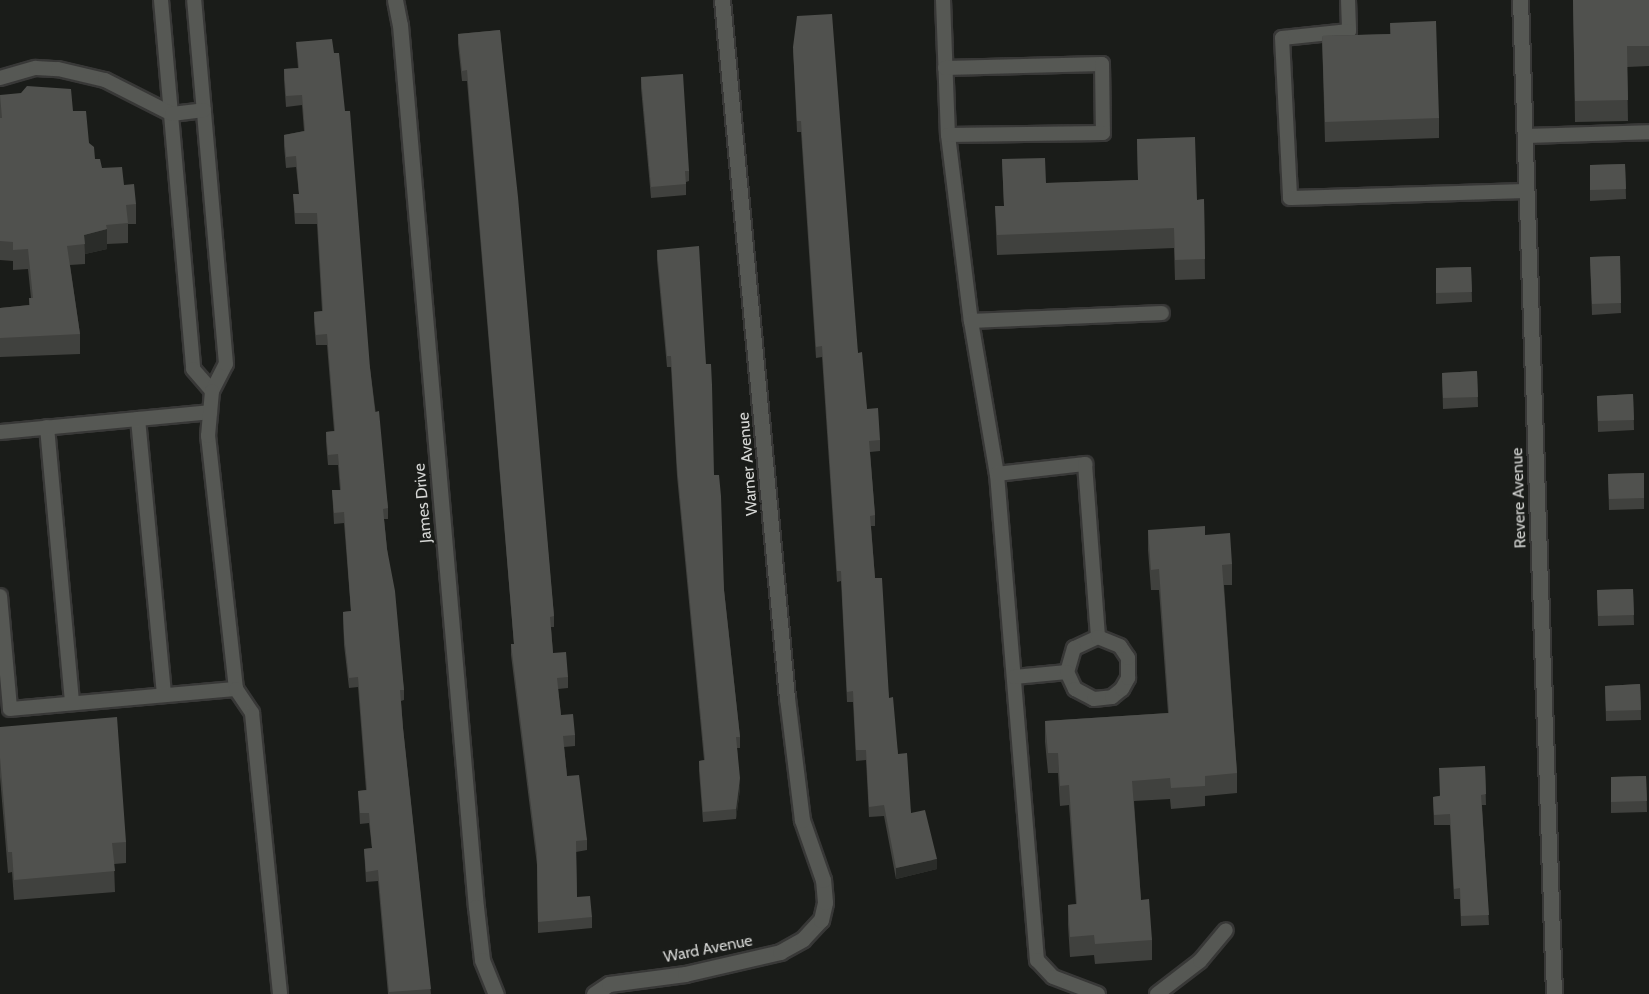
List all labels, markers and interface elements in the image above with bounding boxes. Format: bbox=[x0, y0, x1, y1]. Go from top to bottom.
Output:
street label: Warner Avenue bbox=[734, 411, 762, 517]
street label: Revere Avenue bbox=[1508, 447, 1530, 549]
street label: James Drive bbox=[410, 462, 436, 544]
street label: Ward Avenue bbox=[662, 931, 754, 967]

